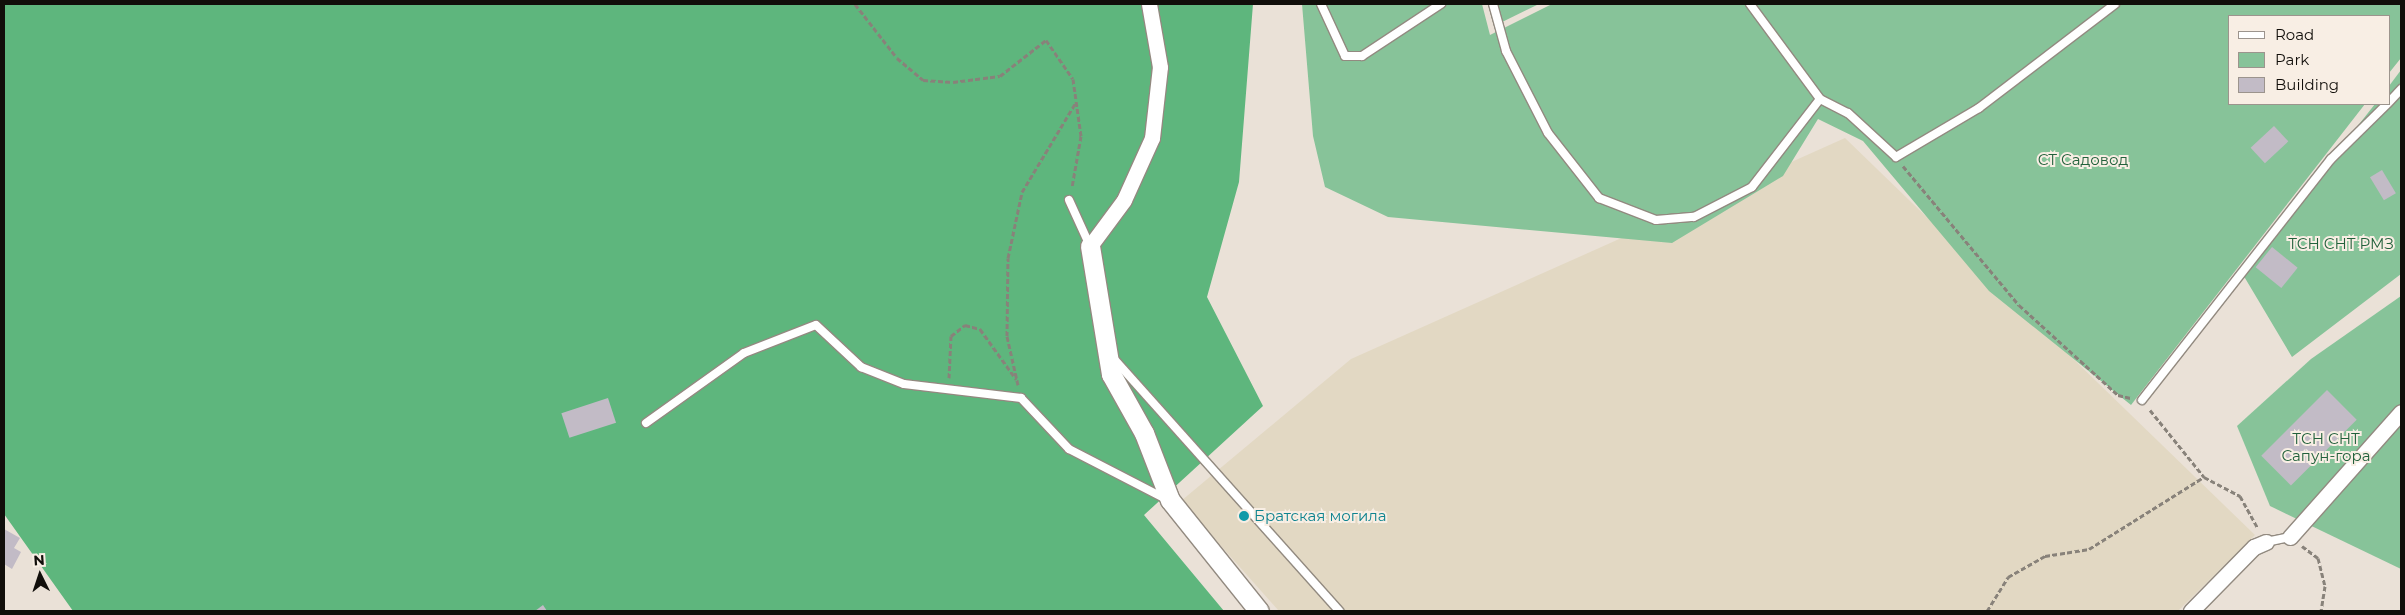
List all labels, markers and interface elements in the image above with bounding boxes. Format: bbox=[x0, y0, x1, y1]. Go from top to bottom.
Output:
legend bbox=[2228, 15, 2390, 105]
text: Road bbox=[2275, 25, 2314, 44]
text: Park bbox=[2275, 50, 2309, 69]
text: Building bbox=[2275, 75, 2339, 94]
park label: СТ Садовод bbox=[2038, 151, 2128, 169]
park label: ТСН СНТ РМЗ bbox=[2288, 235, 2394, 253]
park label: ТСН СНТ Сапун-гора bbox=[2282, 429, 2370, 464]
place label: Братская могила bbox=[1254, 507, 1386, 525]
marker: Братская могила bbox=[1238, 510, 1250, 522]
north arrow bbox=[15, 550, 65, 600]
text: N bbox=[33, 551, 45, 569]

